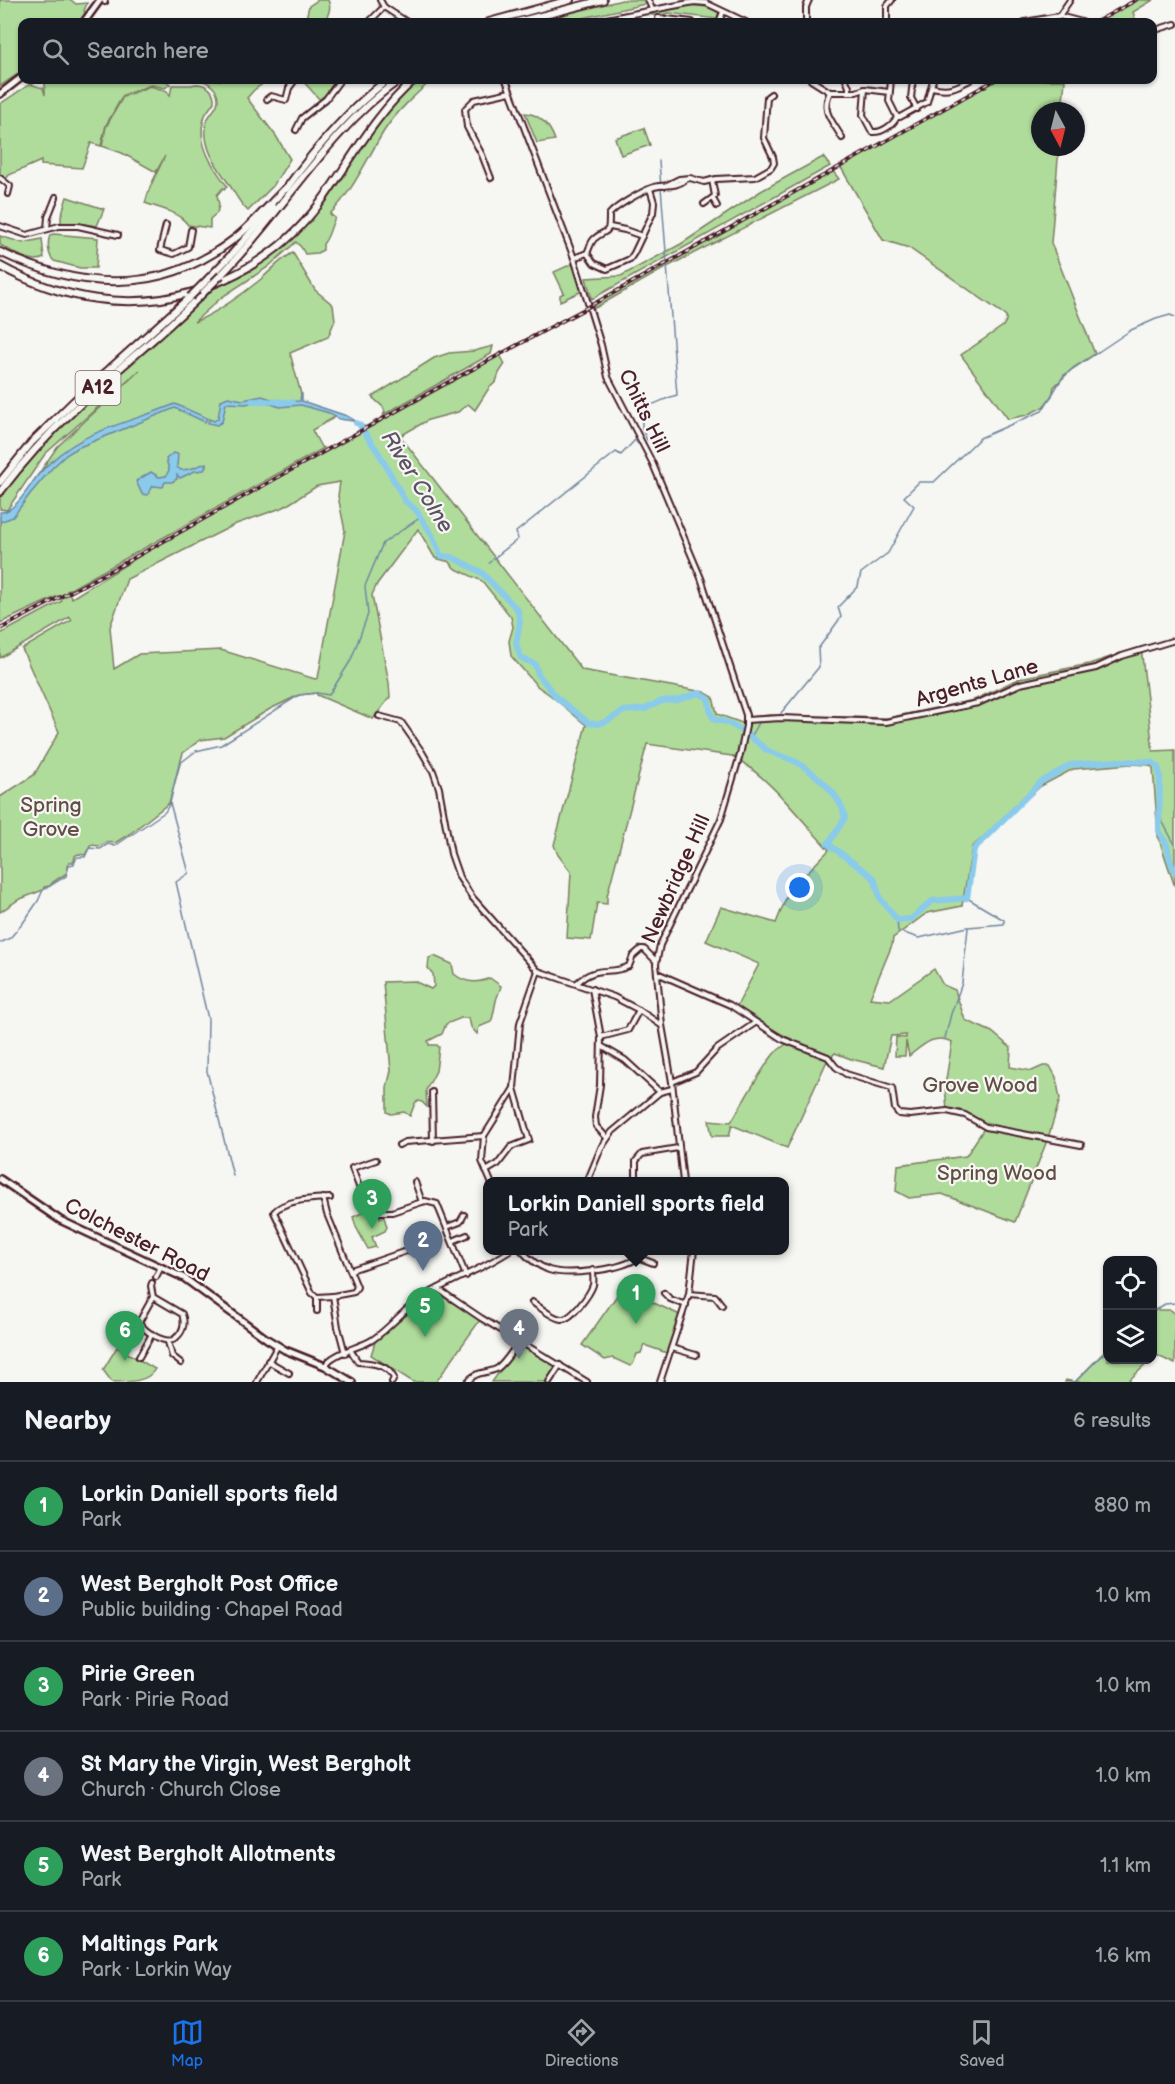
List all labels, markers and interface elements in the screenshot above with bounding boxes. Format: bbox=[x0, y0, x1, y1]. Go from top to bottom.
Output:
search box bbox=[18, 18, 1157, 84]
icon: search bbox=[39, 35, 72, 68]
text: Search here bbox=[87, 38, 209, 65]
north arrow bbox=[1031, 102, 1085, 156]
street label: Chitts Hill bbox=[613, 365, 675, 457]
road number: A12 bbox=[76, 371, 120, 405]
water label: River Colne bbox=[375, 426, 459, 538]
street label: Argents Lane bbox=[913, 654, 1041, 712]
park label: Spring Grove bbox=[20, 793, 82, 842]
street label: Newbridge Hill bbox=[636, 811, 716, 947]
your location bbox=[785, 873, 814, 902]
park label: Grove Wood bbox=[922, 1073, 1038, 1098]
park label: Spring Wood bbox=[937, 1161, 1057, 1186]
popup bbox=[483, 1177, 789, 1255]
pin: 3 bbox=[352, 1180, 392, 1229]
text: Lorkin Daniell sports field bbox=[508, 1191, 764, 1218]
street label: Colchester Road bbox=[60, 1193, 214, 1287]
text: Park bbox=[508, 1218, 548, 1242]
pin: 2 bbox=[404, 1222, 442, 1271]
map controls bbox=[1103, 1256, 1157, 1364]
button: locate bbox=[1103, 1256, 1157, 1310]
pin: 1 bbox=[616, 1274, 656, 1324]
pin: 5 bbox=[406, 1288, 444, 1337]
pin: 4 bbox=[500, 1310, 538, 1359]
button: layers bbox=[1103, 1310, 1157, 1364]
pin: 6 bbox=[106, 1312, 144, 1361]
text: Nearby bbox=[24, 1406, 111, 1437]
text: 6 results bbox=[1073, 1409, 1151, 1433]
text: Lorkin Daniell sports field bbox=[81, 1481, 338, 1508]
text: 1 bbox=[39, 1494, 48, 1518]
text: 880 m bbox=[1094, 1494, 1151, 1518]
text: Park bbox=[81, 1508, 121, 1532]
text: West Bergholt Post Office bbox=[81, 1571, 338, 1598]
text: 2 bbox=[38, 1584, 49, 1608]
text: 1.0 km bbox=[1096, 1584, 1151, 1608]
text: Public building · Chapel Road bbox=[81, 1598, 343, 1622]
text: Pirie Green bbox=[81, 1661, 195, 1688]
text: 3 bbox=[38, 1674, 49, 1698]
text: 1.0 km bbox=[1096, 1674, 1151, 1698]
text: Park · Pirie Road bbox=[81, 1688, 229, 1712]
text: St Mary the Virgin, West Bergholt bbox=[81, 1751, 411, 1778]
text: 4 bbox=[38, 1764, 49, 1788]
text: 1.0 km bbox=[1096, 1764, 1151, 1788]
text: Church · Church Close bbox=[81, 1778, 281, 1802]
text: West Bergholt Allotments bbox=[81, 1841, 335, 1868]
text: 5 bbox=[38, 1854, 49, 1878]
text: 1.1 km bbox=[1100, 1854, 1151, 1878]
text: Park bbox=[81, 1868, 121, 1892]
text: Maltings Park bbox=[81, 1931, 218, 1958]
text: 6 bbox=[37, 1944, 50, 1968]
text: 1.6 km bbox=[1095, 1944, 1151, 1968]
text: Park · Lorkin Way bbox=[81, 1958, 231, 1982]
tab: Map bbox=[171, 2016, 204, 2071]
tab: Directions bbox=[545, 2016, 618, 2071]
tab: Saved bbox=[959, 2016, 1004, 2071]

